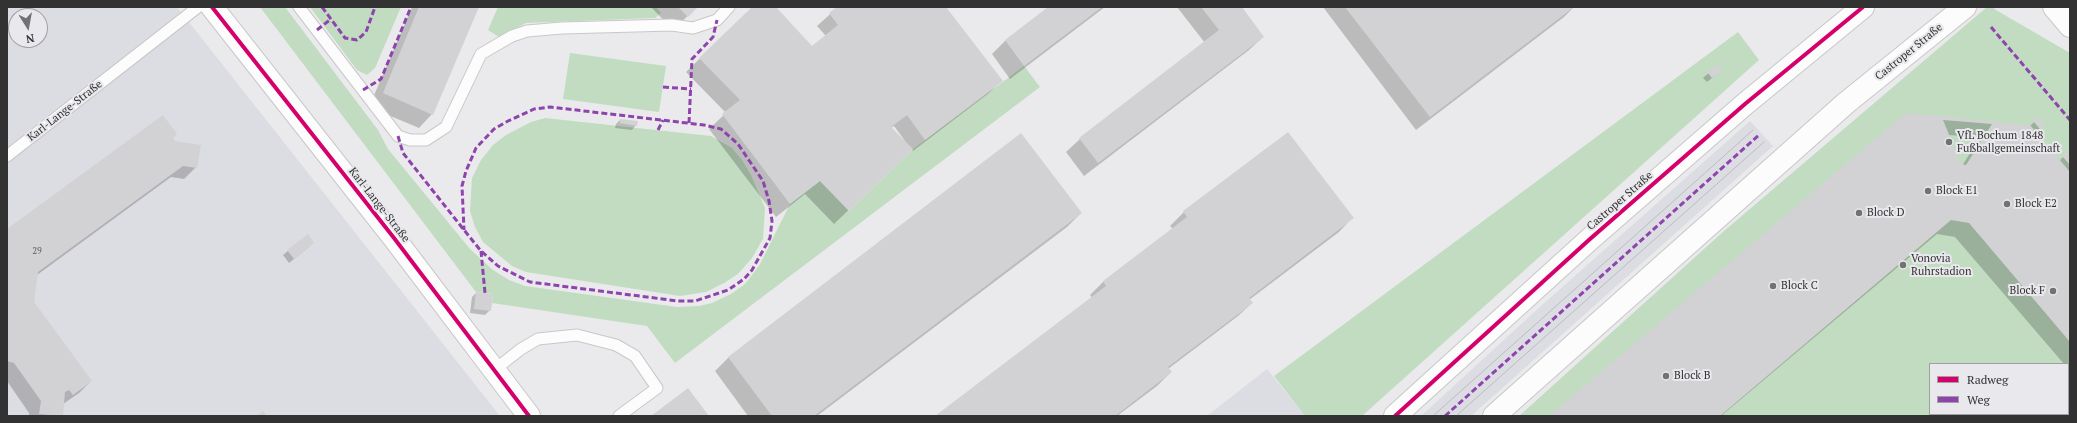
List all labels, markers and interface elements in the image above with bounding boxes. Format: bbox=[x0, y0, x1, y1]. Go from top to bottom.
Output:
north arrow bbox=[8, 8, 48, 48]
street label: Castroper Straße bbox=[1873, 21, 1945, 83]
text: N bbox=[25, 31, 36, 46]
street label: Karl-Lange-Straße bbox=[25, 78, 105, 144]
place label: VfL Bochum 1848 Fußballgemeinschaft bbox=[1957, 129, 2060, 155]
marker: VfL Bochum 1848 Fußballgemeinschaft bbox=[1944, 137, 1954, 147]
street label: Karl-Lange-Straße bbox=[346, 165, 412, 245]
street label: Castroper Straße bbox=[1584, 169, 1656, 233]
place label: Block E1 bbox=[1936, 184, 1978, 198]
marker: Block E1 bbox=[1923, 186, 1933, 196]
place label: Block E2 bbox=[2015, 197, 2057, 211]
marker: Block E2 bbox=[2002, 199, 2012, 209]
place label: Block D bbox=[1867, 206, 1904, 220]
marker: Block D bbox=[1854, 208, 1864, 218]
house number: 29 bbox=[32, 246, 42, 256]
place label: Vonovia Ruhrstadion bbox=[1911, 252, 1971, 278]
marker: Vonovia Ruhrstadion bbox=[1898, 260, 1908, 270]
place label: Block C bbox=[1781, 279, 1818, 293]
marker: Block C bbox=[1768, 281, 1778, 291]
place label: Block F bbox=[2009, 284, 2045, 298]
marker: Block F bbox=[2048, 286, 2058, 296]
legend bbox=[1929, 363, 2069, 415]
place label: Block B bbox=[1674, 369, 1710, 383]
marker: Block B bbox=[1661, 371, 1671, 381]
text: Radweg bbox=[1967, 372, 2008, 387]
text: Weg bbox=[1967, 392, 1990, 407]

